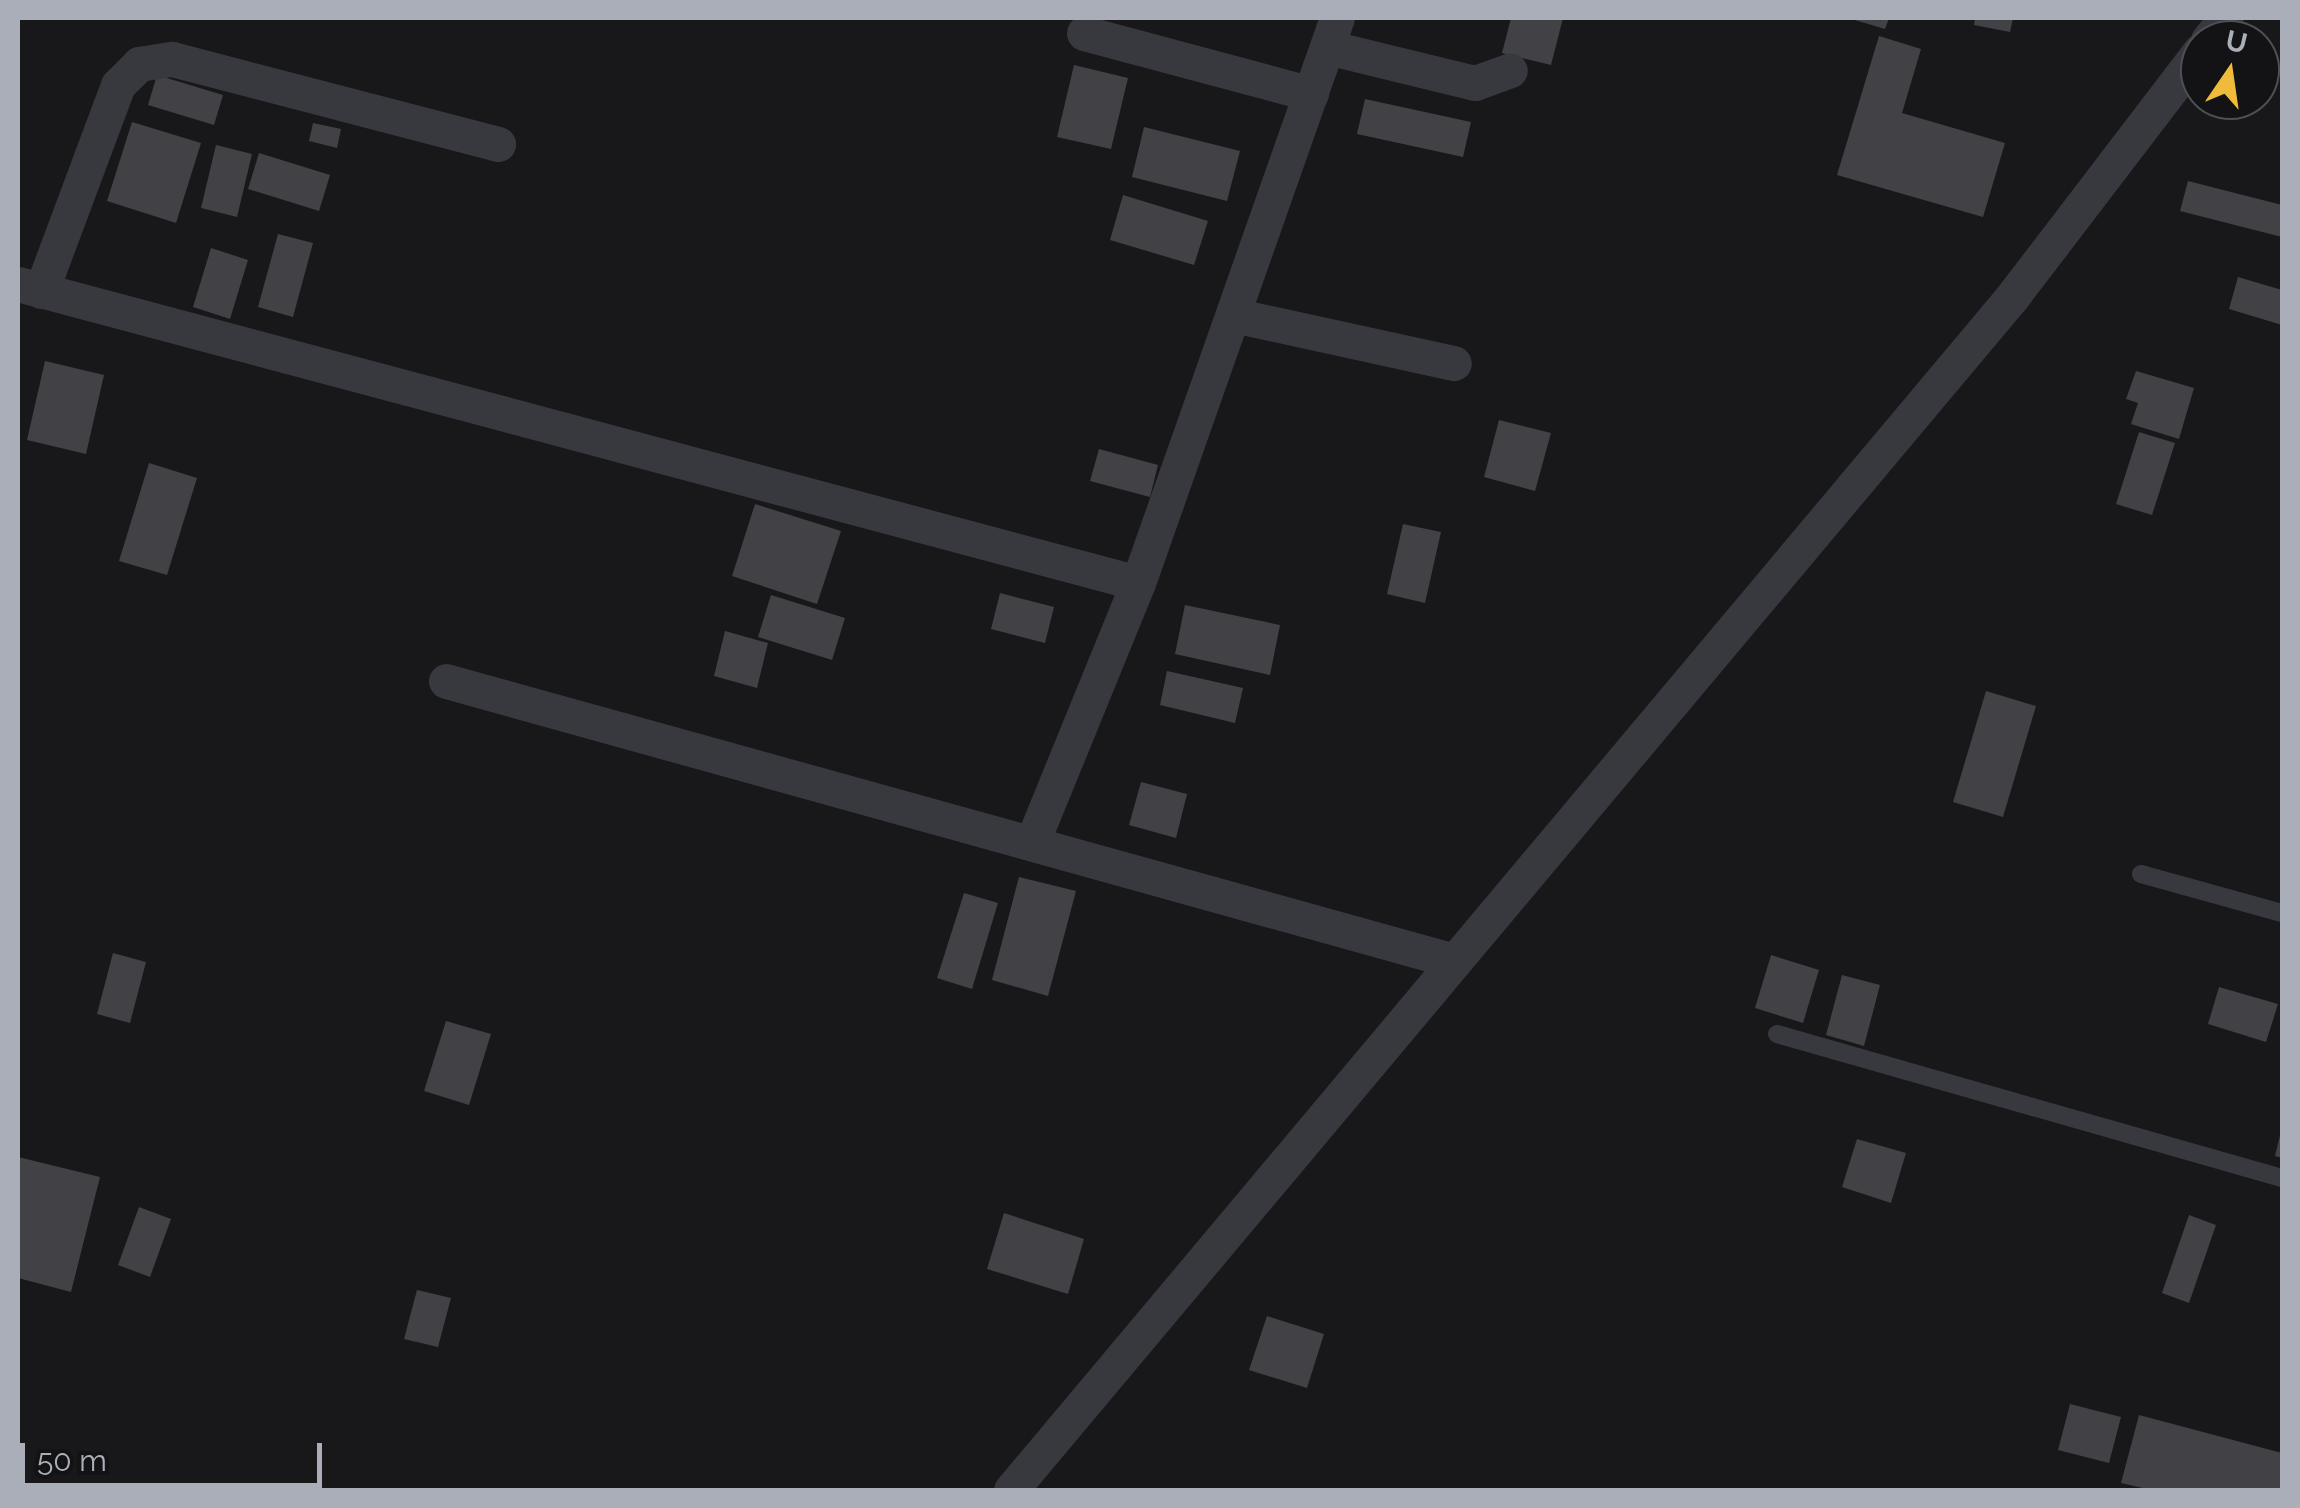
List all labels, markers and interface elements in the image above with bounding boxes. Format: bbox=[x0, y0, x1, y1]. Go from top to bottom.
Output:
north arrow bbox=[2180, 20, 2280, 120]
text: U bbox=[2222, 24, 2250, 61]
scale bar bbox=[25, 1423, 328, 1485]
text: 50 m bbox=[37, 1443, 107, 1478]

